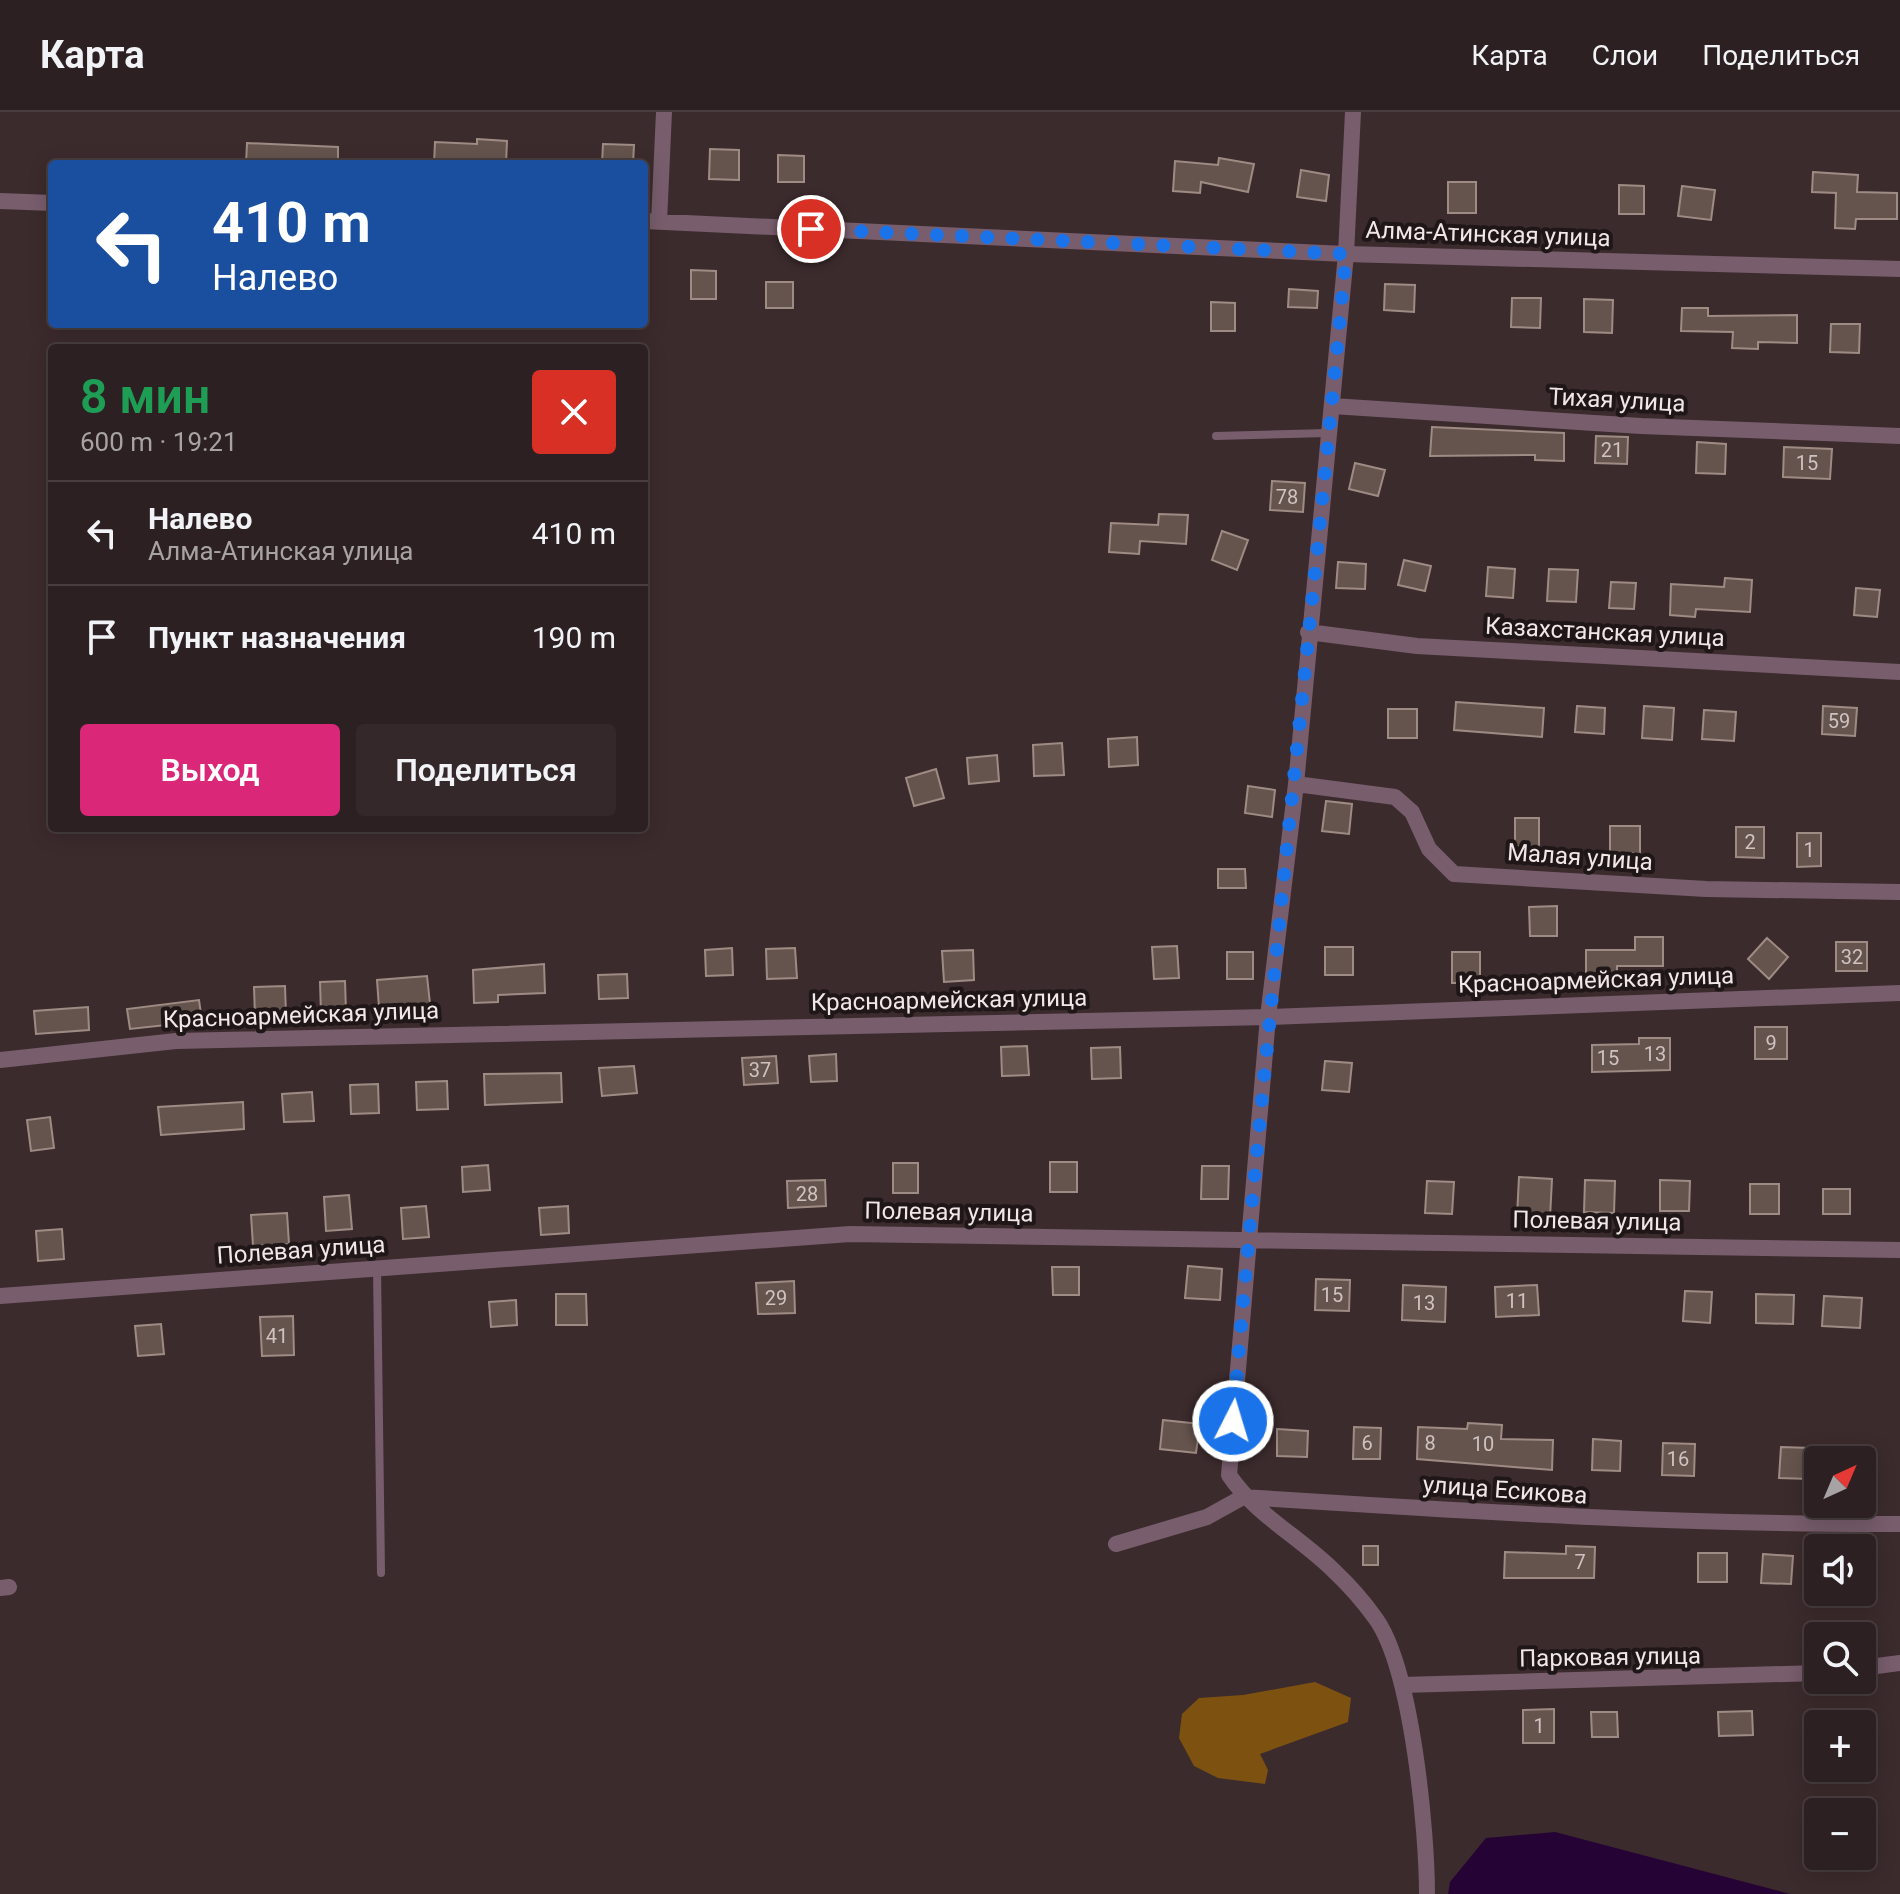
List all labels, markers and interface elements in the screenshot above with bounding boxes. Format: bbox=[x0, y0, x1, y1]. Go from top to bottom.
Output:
text: Карта bbox=[40, 33, 145, 77]
text: Карта bbox=[1471, 39, 1548, 72]
text: Слои bbox=[1592, 39, 1658, 72]
text: Поделиться bbox=[1702, 39, 1860, 72]
text: 410 m bbox=[212, 190, 371, 256]
icon: left bbox=[80, 192, 184, 296]
pin bbox=[777, 195, 845, 263]
icon: arrive bbox=[789, 207, 833, 251]
street label: Алма-Атинская улица bbox=[1365, 216, 1611, 252]
text: Налево bbox=[212, 257, 338, 299]
text: 8 мин bbox=[80, 368, 210, 425]
button: close bbox=[532, 370, 616, 454]
street label: Тихая улица bbox=[1548, 382, 1686, 418]
text: 600 m · 19:21 bbox=[80, 427, 238, 457]
house number: 21 bbox=[1601, 438, 1623, 462]
house number: 15 bbox=[1796, 451, 1818, 475]
house number: 78 bbox=[1276, 485, 1298, 509]
text: Налево bbox=[148, 501, 252, 536]
icon: left bbox=[80, 511, 124, 555]
text: 410 m bbox=[532, 516, 616, 551]
text: Алма-Атинская улица bbox=[148, 536, 414, 566]
street label: Казахстанская улица bbox=[1485, 612, 1725, 652]
icon: arrive bbox=[80, 615, 124, 659]
text: Пункт назначения bbox=[148, 620, 406, 655]
text: 190 m bbox=[532, 620, 616, 655]
house number: 59 bbox=[1828, 709, 1850, 733]
button: Выход bbox=[80, 724, 340, 816]
button: Поделиться bbox=[356, 724, 616, 816]
house number: 2 bbox=[1744, 830, 1756, 854]
street label: Малая улица bbox=[1506, 838, 1654, 876]
house number: 1 bbox=[1803, 838, 1815, 862]
house number: 32 bbox=[1841, 945, 1863, 969]
street label: Красноармейская улица bbox=[1457, 961, 1735, 999]
street label: Красноармейская улица bbox=[811, 984, 1087, 1016]
street label: Красноармейская улица bbox=[162, 996, 440, 1034]
house number: 9 bbox=[1765, 1031, 1777, 1055]
house number: 13 bbox=[1644, 1042, 1666, 1066]
house number: 15 bbox=[1597, 1046, 1619, 1070]
house number: 37 bbox=[749, 1058, 771, 1082]
house number: 28 bbox=[796, 1182, 818, 1206]
street label: Полевая улица bbox=[864, 1197, 1034, 1227]
street label: Полевая улица bbox=[1512, 1206, 1682, 1236]
street label: Полевая улица bbox=[216, 1230, 386, 1270]
house number: 15 bbox=[1321, 1283, 1343, 1307]
house number: 29 bbox=[765, 1286, 787, 1310]
house number: 11 bbox=[1506, 1289, 1528, 1313]
house number: 13 bbox=[1413, 1291, 1435, 1315]
house number: 41 bbox=[266, 1324, 288, 1348]
position arrow bbox=[1191, 1379, 1275, 1463]
house number: 6 bbox=[1361, 1431, 1373, 1455]
house number: 8 bbox=[1424, 1431, 1436, 1455]
house number: 10 bbox=[1472, 1432, 1494, 1456]
north arrow bbox=[1804, 1446, 1876, 1518]
map controls bbox=[1804, 1446, 1876, 1870]
house number: 16 bbox=[1667, 1447, 1689, 1471]
street label: улица Есикова bbox=[1422, 1470, 1588, 1510]
button: sound bbox=[1804, 1534, 1876, 1606]
house number: 7 bbox=[1574, 1550, 1586, 1574]
button: search bbox=[1804, 1622, 1876, 1694]
street label: Парковая улица bbox=[1519, 1641, 1701, 1673]
button: + bbox=[1804, 1710, 1876, 1782]
house number: 1 bbox=[1533, 1714, 1545, 1738]
button: − bbox=[1804, 1798, 1876, 1870]

